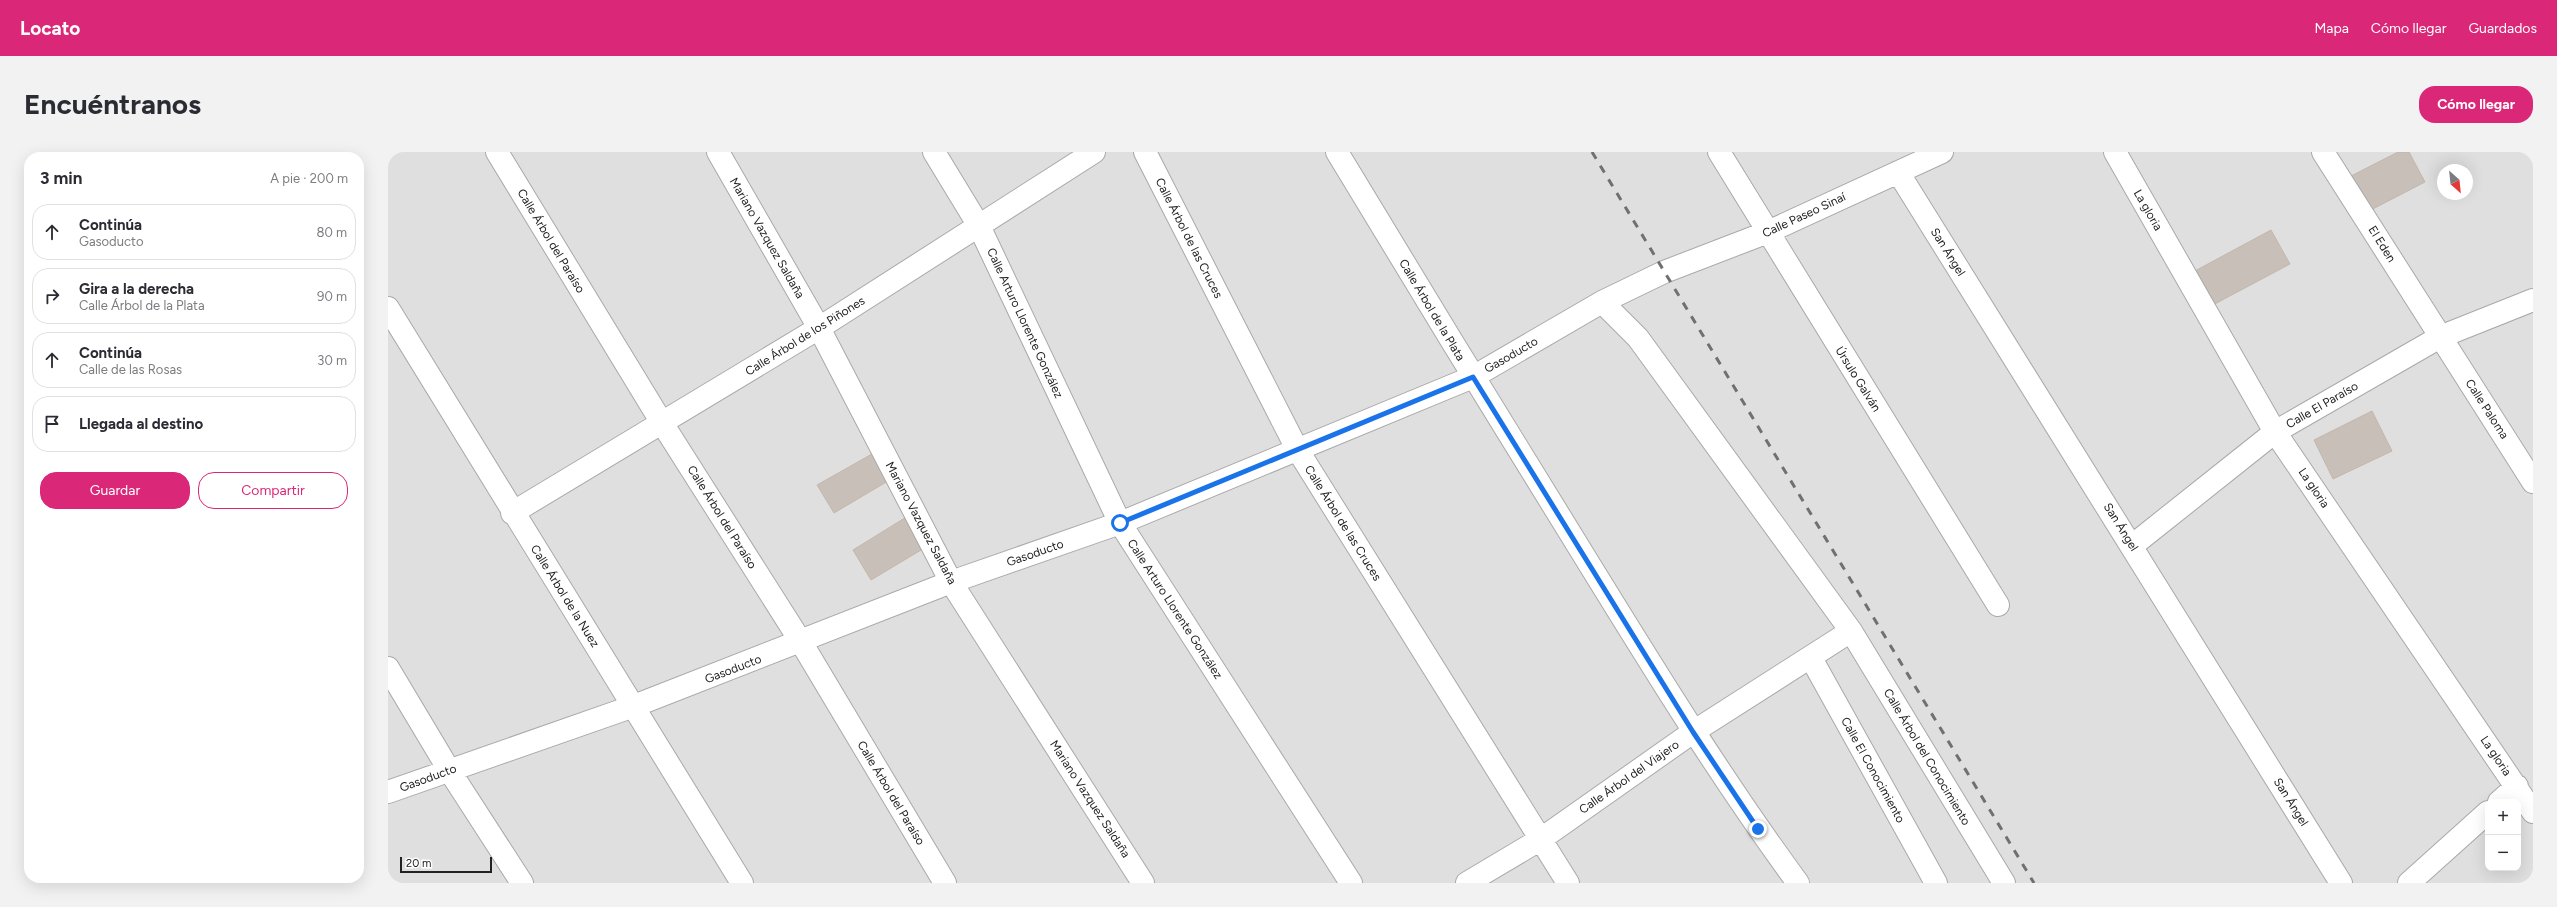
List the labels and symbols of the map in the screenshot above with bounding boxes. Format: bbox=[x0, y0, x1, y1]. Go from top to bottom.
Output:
north arrow bbox=[2437, 164, 2473, 200]
street label: Mariano Vazquez Saldaña bbox=[727, 175, 807, 301]
street label: Calle Árbol de las Cruces bbox=[1153, 175, 1226, 301]
street label: Calle Árbol del Paraíso bbox=[514, 186, 588, 296]
street label: La gloria bbox=[2131, 187, 2165, 233]
street label: Calle Paseo Sinaí bbox=[1760, 189, 1849, 240]
street label: El Eden bbox=[2365, 223, 2399, 265]
street label: San Ángel bbox=[1928, 225, 1968, 279]
street label: Calle Arturo Llorente González bbox=[984, 246, 1066, 400]
street label: Calle Árbol de la Plata bbox=[1396, 257, 1468, 363]
street label: Calle Árbol de los Piñones bbox=[743, 293, 868, 379]
street label: Gasoducto bbox=[1482, 334, 1540, 376]
street label: Úrsulo Galván bbox=[1832, 344, 1884, 414]
street label: Calle Paloma bbox=[2462, 376, 2512, 442]
street label: Calle El Paraíso bbox=[2284, 379, 2360, 431]
street label: Mariano Vazquez Saldaña bbox=[883, 459, 959, 587]
street label: Calle Árbol del Paraíso bbox=[685, 463, 759, 571]
street label: Calle Árbol de las Cruces bbox=[1302, 463, 1384, 584]
street label: La gloria bbox=[2296, 465, 2332, 511]
street label: San Ángel bbox=[2101, 500, 2141, 554]
route start bbox=[1111, 514, 1129, 532]
street label: Calle Arturo Llorente González bbox=[1124, 536, 1226, 682]
street label: Gasoducto bbox=[1005, 537, 1065, 569]
street label: Calle Árbol de la Nuez bbox=[528, 542, 602, 650]
street label: Gasoducto bbox=[703, 652, 763, 686]
street label: Calle Árbol del Conocimiento bbox=[1881, 686, 1973, 828]
street label: Calle El Conocimiento bbox=[1838, 715, 1908, 825]
street label: La gloria bbox=[2478, 733, 2514, 779]
street label: Calle Árbol del Viajero bbox=[1576, 737, 1682, 817]
street label: Calle Árbol del Paraíso bbox=[854, 738, 928, 848]
street label: Mariano Vazquez Saldaña bbox=[1047, 738, 1133, 860]
street label: Gasoducto bbox=[398, 761, 458, 795]
street label: San Ángel bbox=[2271, 775, 2311, 829]
route end bbox=[1749, 820, 1767, 838]
scale bar bbox=[400, 855, 492, 874]

